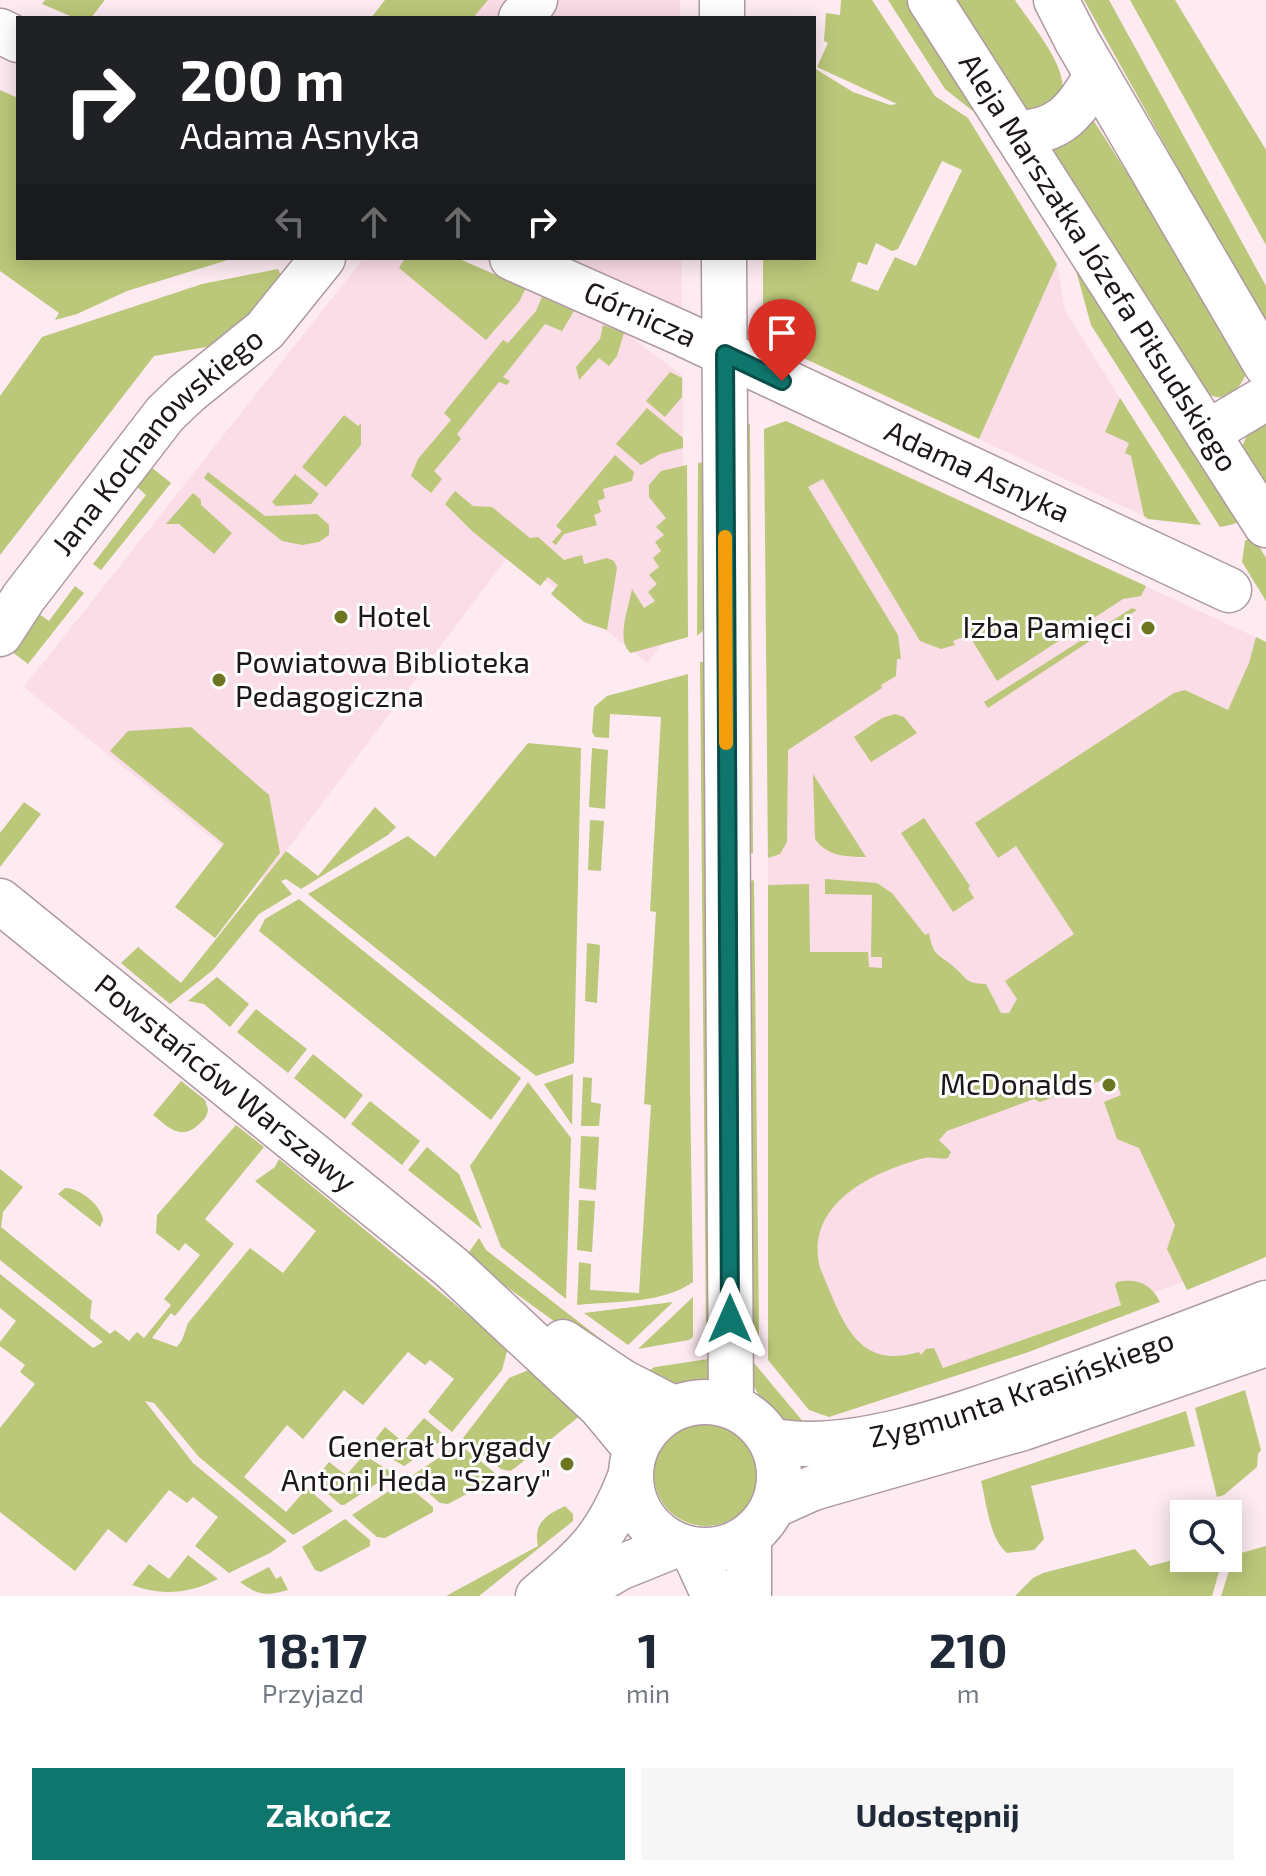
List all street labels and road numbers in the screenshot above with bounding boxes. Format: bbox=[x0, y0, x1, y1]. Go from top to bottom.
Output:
street label: Aleja Marszałka Józefa Piłsudskiego bbox=[953, 46, 1247, 478]
street label: Górnicza bbox=[579, 272, 703, 354]
street label: Jana Kochanowskiego bbox=[43, 319, 269, 561]
street label: Adama Asnyka bbox=[880, 411, 1076, 529]
street label: Powstańców Warszawy bbox=[89, 966, 364, 1199]
street label: Zygmunta Krasińskiego bbox=[866, 1320, 1178, 1454]

